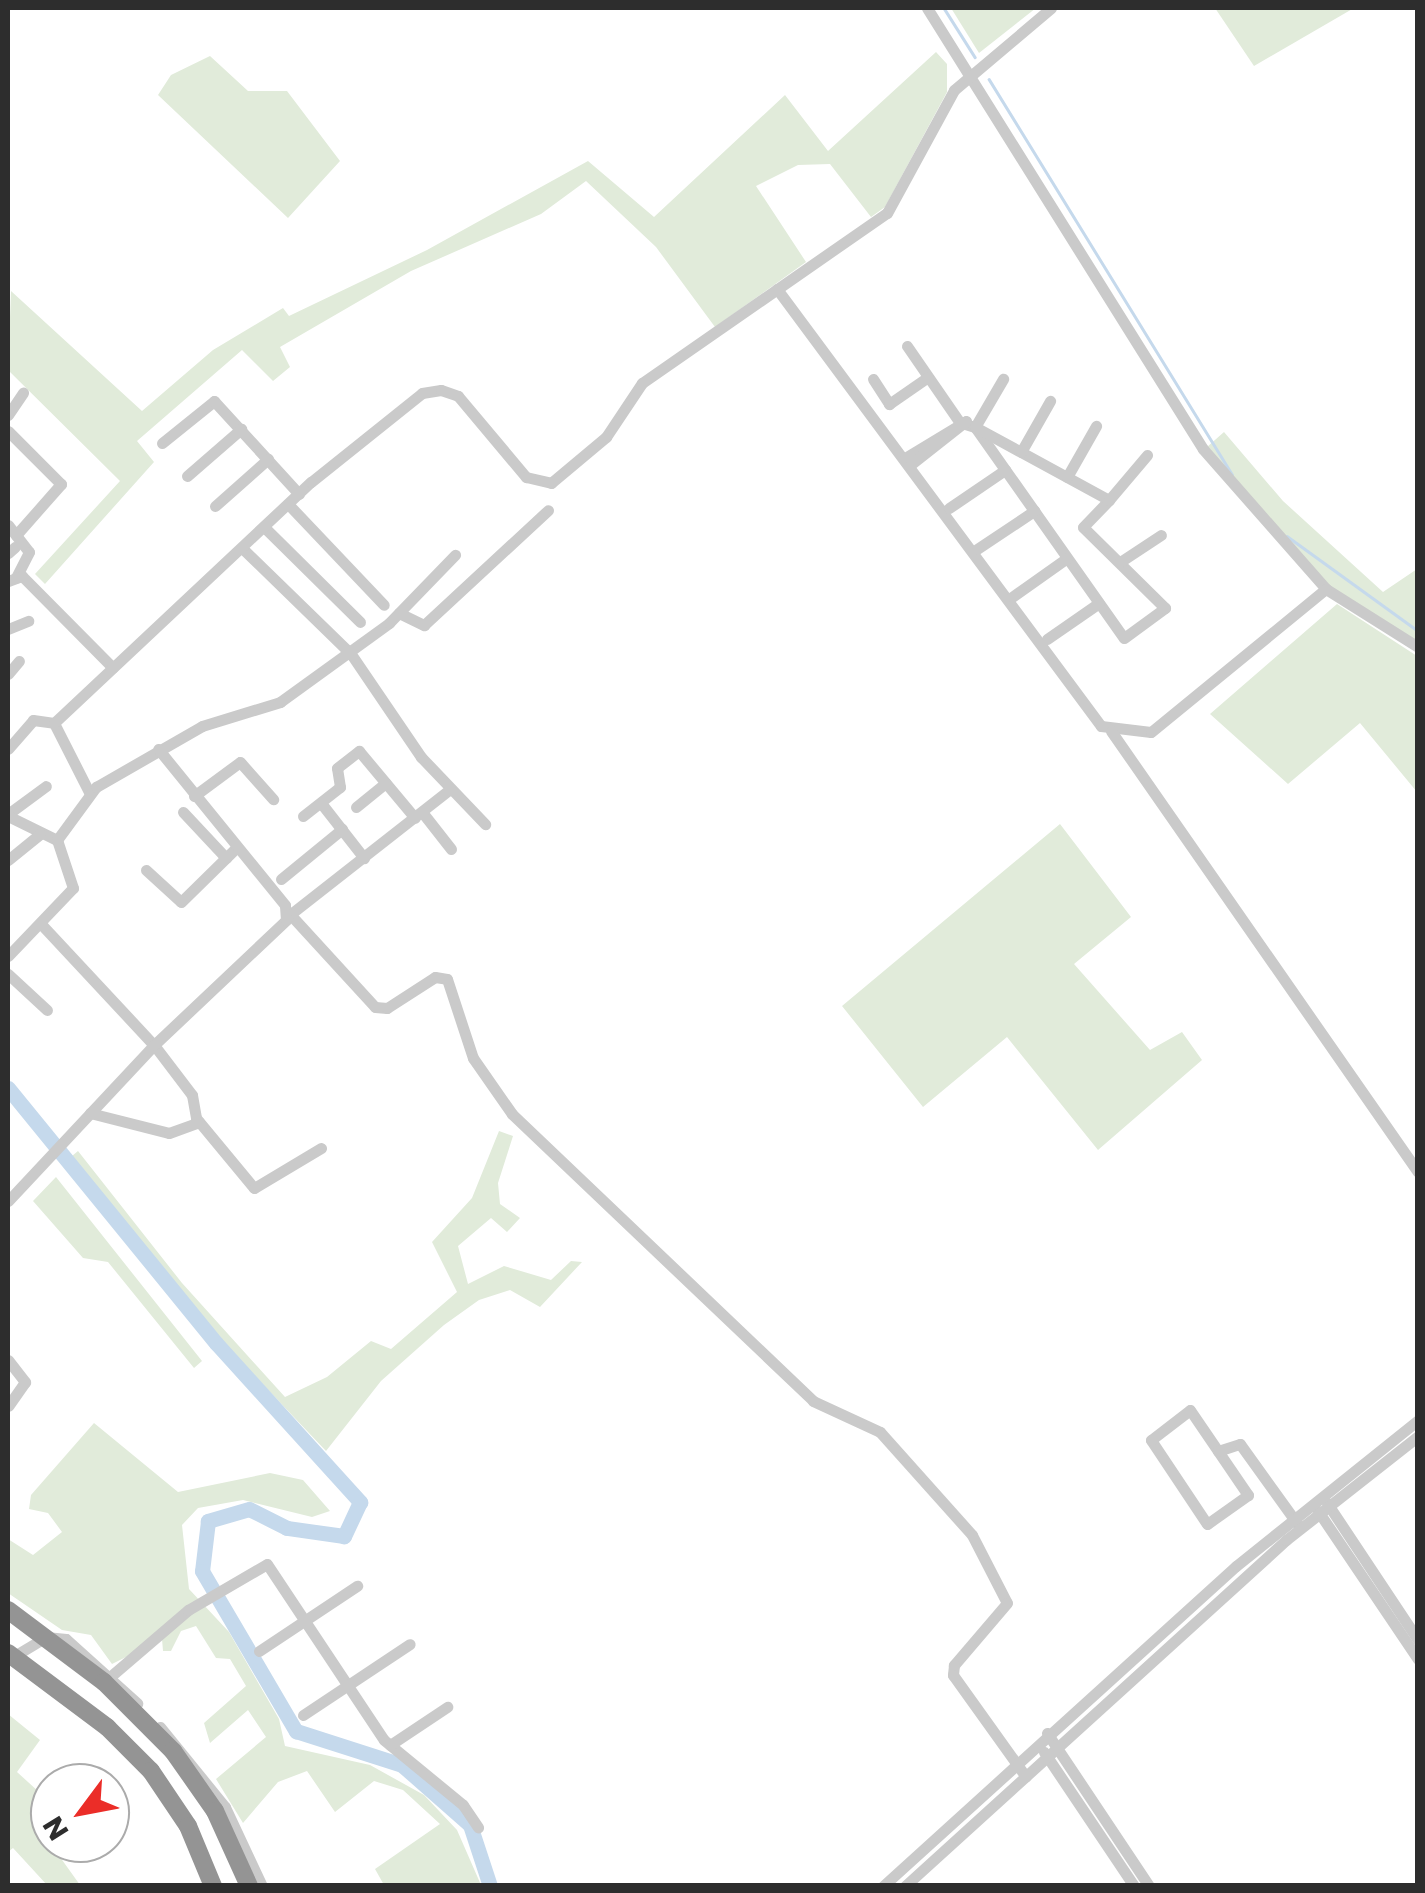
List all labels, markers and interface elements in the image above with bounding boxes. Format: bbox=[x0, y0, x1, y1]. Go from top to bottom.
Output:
north arrow bbox=[30, 1763, 130, 1863]
text: N bbox=[34, 1809, 78, 1847]

